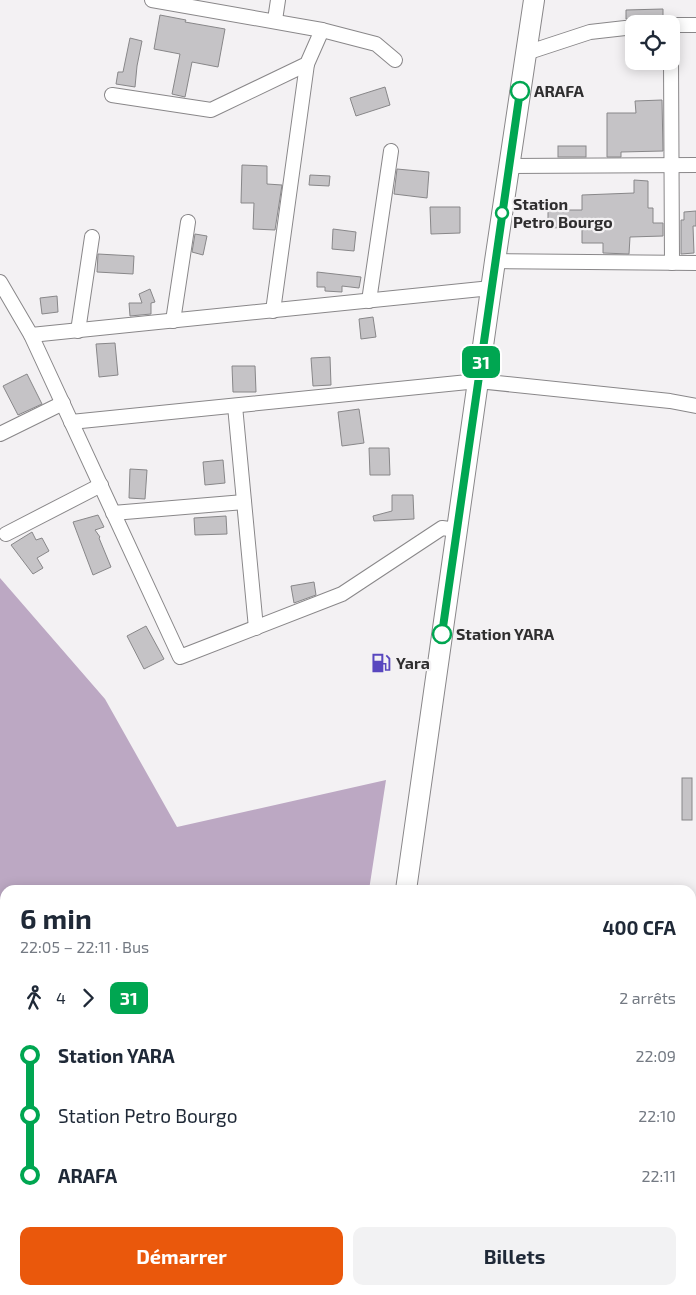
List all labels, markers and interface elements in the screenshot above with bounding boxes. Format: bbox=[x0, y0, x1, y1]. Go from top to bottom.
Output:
map controls bbox=[625, 15, 680, 70]
button: locate bbox=[625, 15, 680, 70]
marker: ARAFA bbox=[510, 81, 530, 101]
place label: ARAFA bbox=[534, 81, 584, 100]
place label: Station Petro Bourgo bbox=[513, 194, 613, 231]
marker: Station Petro Bourgo bbox=[495, 206, 509, 220]
line badge: 31 bbox=[458, 346, 504, 378]
text: 31 bbox=[472, 351, 490, 373]
marker: Station YARA bbox=[432, 624, 452, 644]
place label: Station YARA bbox=[456, 624, 555, 643]
fuel station icon: Yara bbox=[370, 652, 392, 674]
place label: Yara bbox=[396, 653, 430, 672]
text: 6 min bbox=[20, 901, 92, 935]
text: 400 CFA bbox=[603, 916, 676, 939]
text: 22:05 – 22:11 · Bus bbox=[20, 937, 149, 956]
icon: walk bbox=[20, 984, 48, 1012]
icon: forward bbox=[74, 984, 102, 1012]
text: 31 bbox=[120, 987, 138, 1009]
text: 4 bbox=[56, 988, 66, 1007]
text: 2 arrêts bbox=[619, 988, 676, 1007]
text: Station YARA bbox=[58, 1044, 175, 1067]
text: 22:09 bbox=[635, 1046, 676, 1065]
text: Station Petro Bourgo bbox=[58, 1104, 237, 1127]
text: 22:10 bbox=[638, 1106, 676, 1125]
text: ARAFA bbox=[58, 1164, 117, 1187]
text: 22:11 bbox=[642, 1166, 676, 1185]
button: Démarrer bbox=[20, 1227, 343, 1285]
button: Billets bbox=[353, 1227, 676, 1285]

